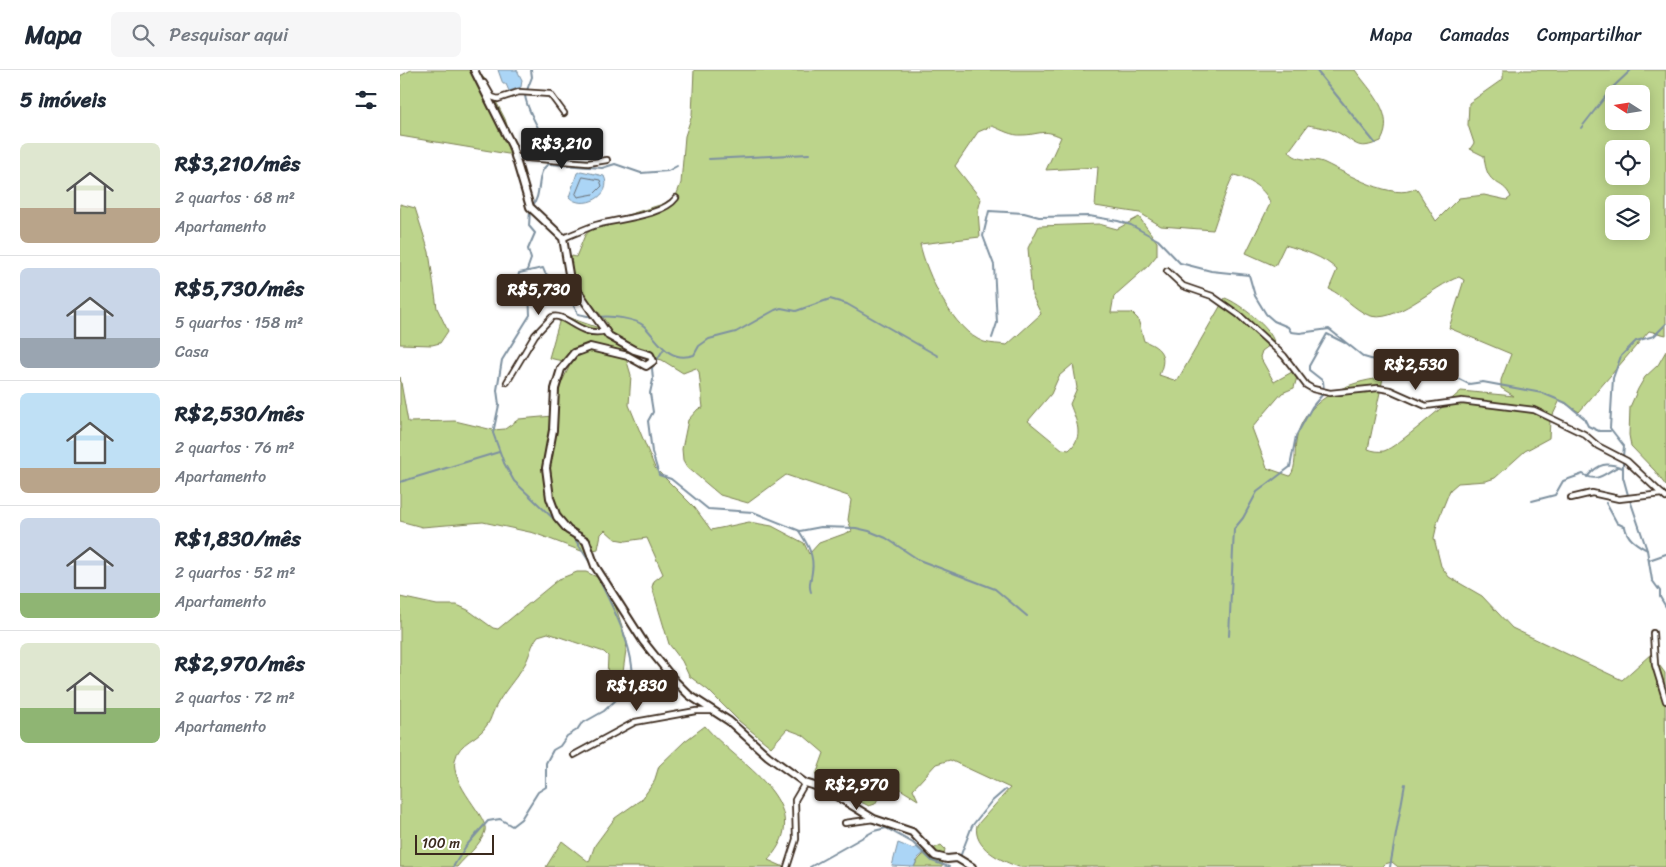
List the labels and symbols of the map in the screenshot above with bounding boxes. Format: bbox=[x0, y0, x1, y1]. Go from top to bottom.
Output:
north arrow bbox=[1605, 85, 1650, 130]
pin: R$3,210 bbox=[516, 128, 608, 170]
pin: R$5,730 bbox=[493, 274, 585, 316]
pin: R$2,530 bbox=[1370, 348, 1462, 391]
pin: R$1,830 bbox=[591, 670, 683, 712]
pin: R$2,970 bbox=[811, 768, 903, 811]
scale bar bbox=[415, 832, 494, 855]

